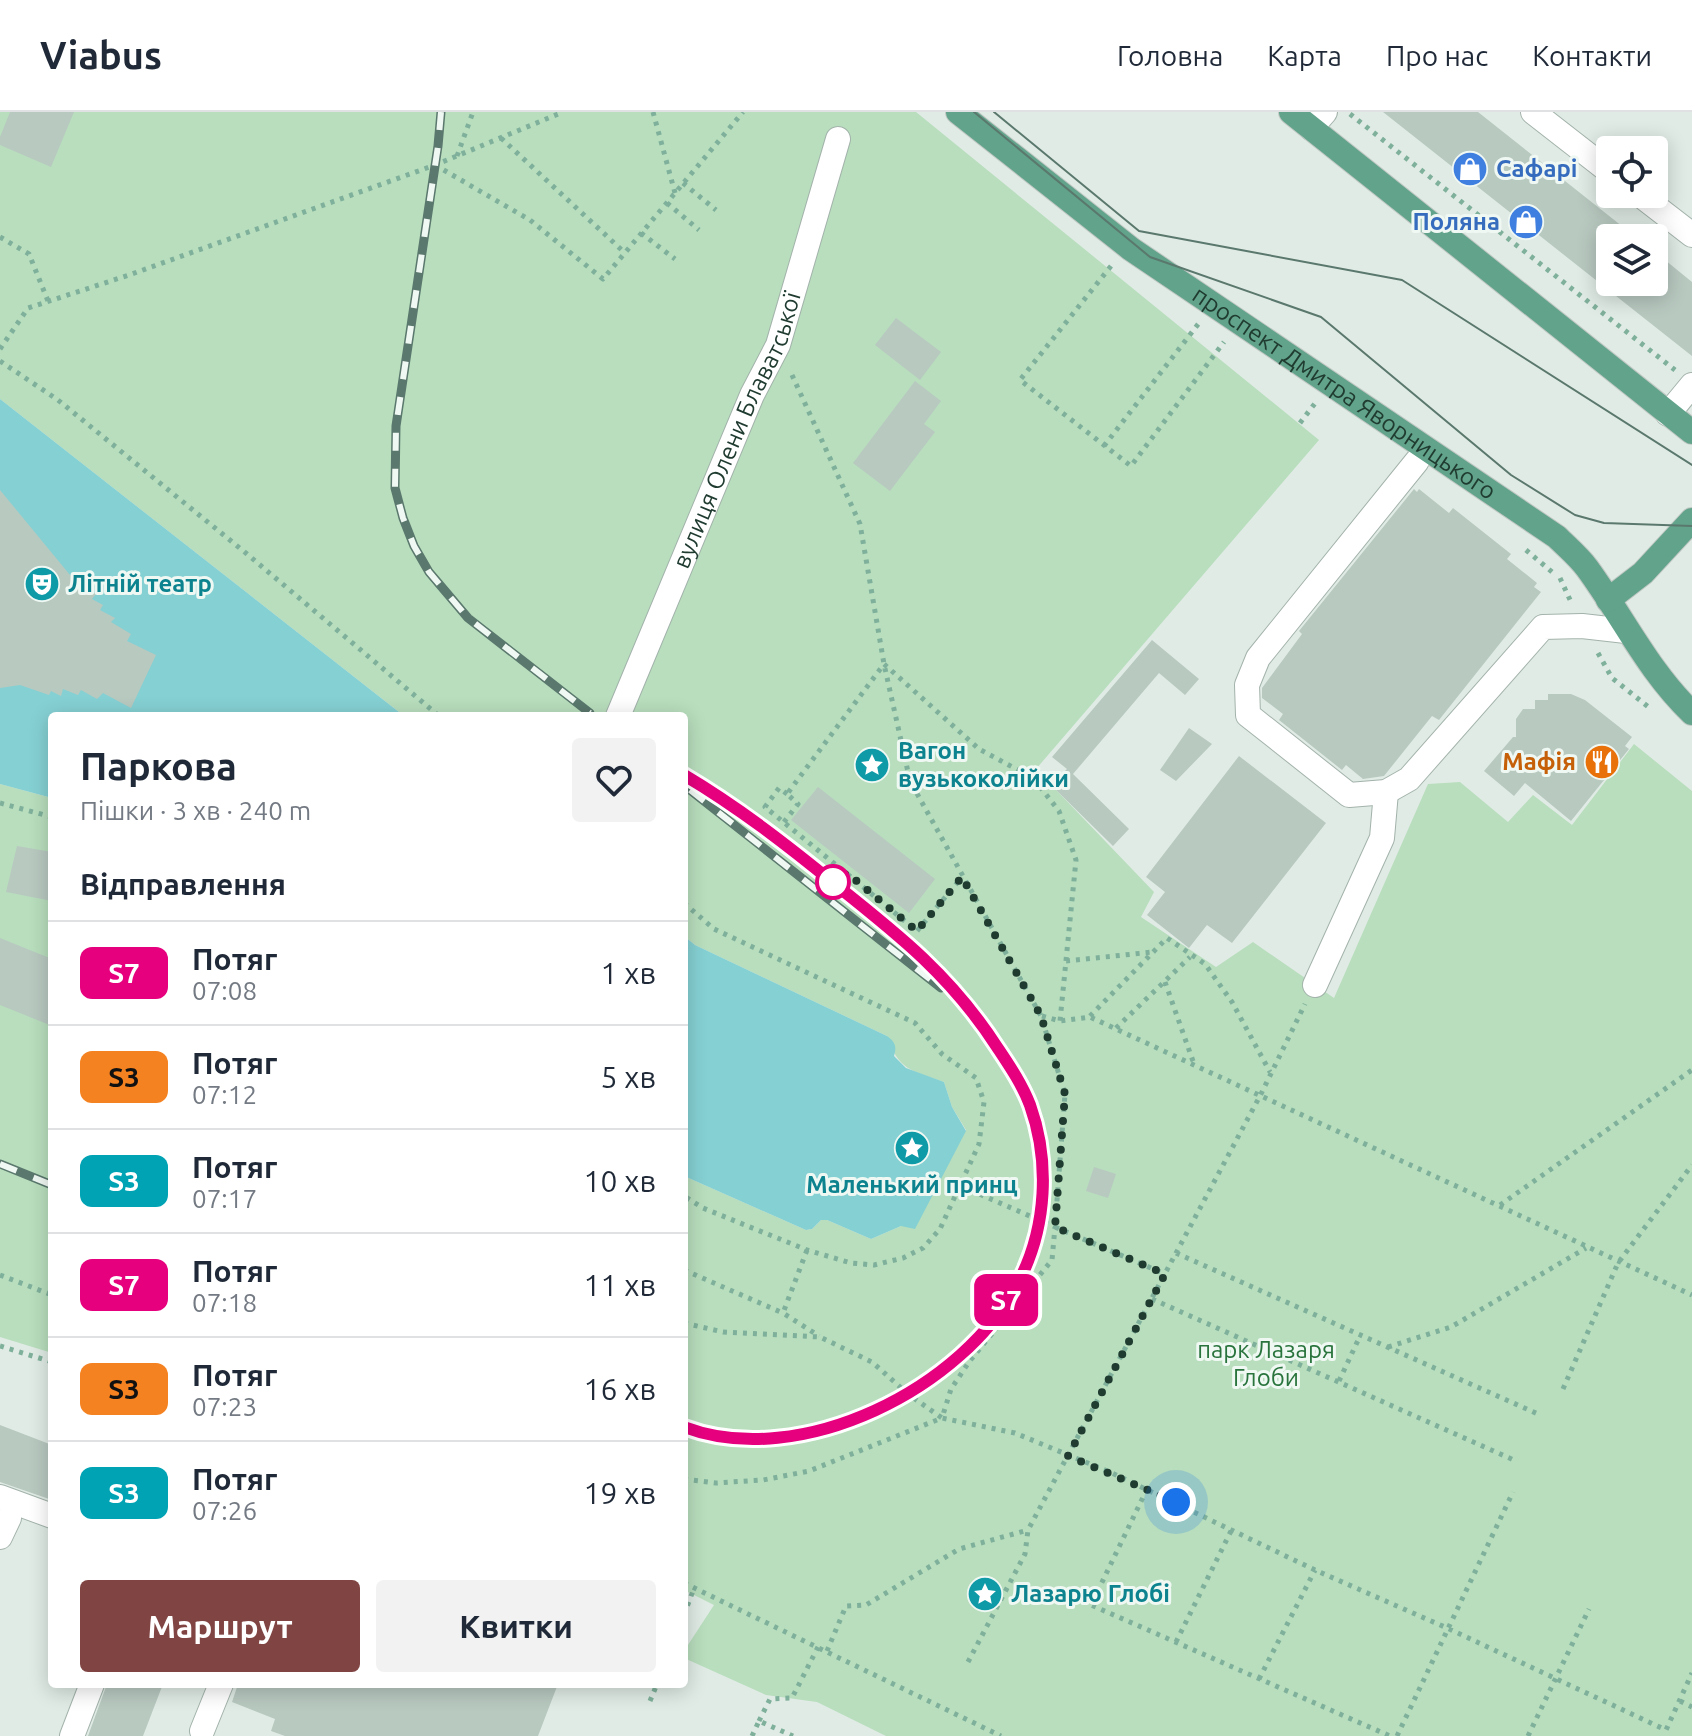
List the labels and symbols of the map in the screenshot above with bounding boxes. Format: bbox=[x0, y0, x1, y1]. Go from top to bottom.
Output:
shop icon: Сафарі bbox=[1451, 150, 1489, 188]
place label: Сафарі bbox=[1496, 155, 1577, 182]
shop icon: Поляна bbox=[1507, 203, 1545, 241]
place label: Поляна bbox=[1412, 208, 1500, 235]
street label: проспект Дмитра Яворницького bbox=[1188, 281, 1501, 505]
street label: вулиця Олени Блаватської bbox=[667, 288, 806, 572]
theatre icon: Літній театр bbox=[23, 565, 61, 603]
place label: Літній театр bbox=[68, 570, 212, 597]
place label: Вагон вузькоколійки bbox=[898, 737, 1069, 792]
restaurant icon: Мафія bbox=[1583, 743, 1621, 781]
place icon: Вагон вузькоколійки bbox=[853, 746, 891, 784]
place label: Мафія bbox=[1502, 748, 1576, 775]
unlabelled marker bbox=[816, 865, 850, 899]
place icon: Маленький принц bbox=[893, 1129, 931, 1167]
place label: Маленький принц bbox=[806, 1171, 1018, 1198]
line badge: S7 bbox=[970, 1274, 1042, 1326]
park label: парк Лазаря Глоби bbox=[1197, 1336, 1335, 1391]
your location bbox=[1156, 1482, 1196, 1522]
place icon: Лазарю Глобі bbox=[966, 1575, 1004, 1613]
place label: Лазарю Глобі bbox=[1011, 1580, 1170, 1607]

